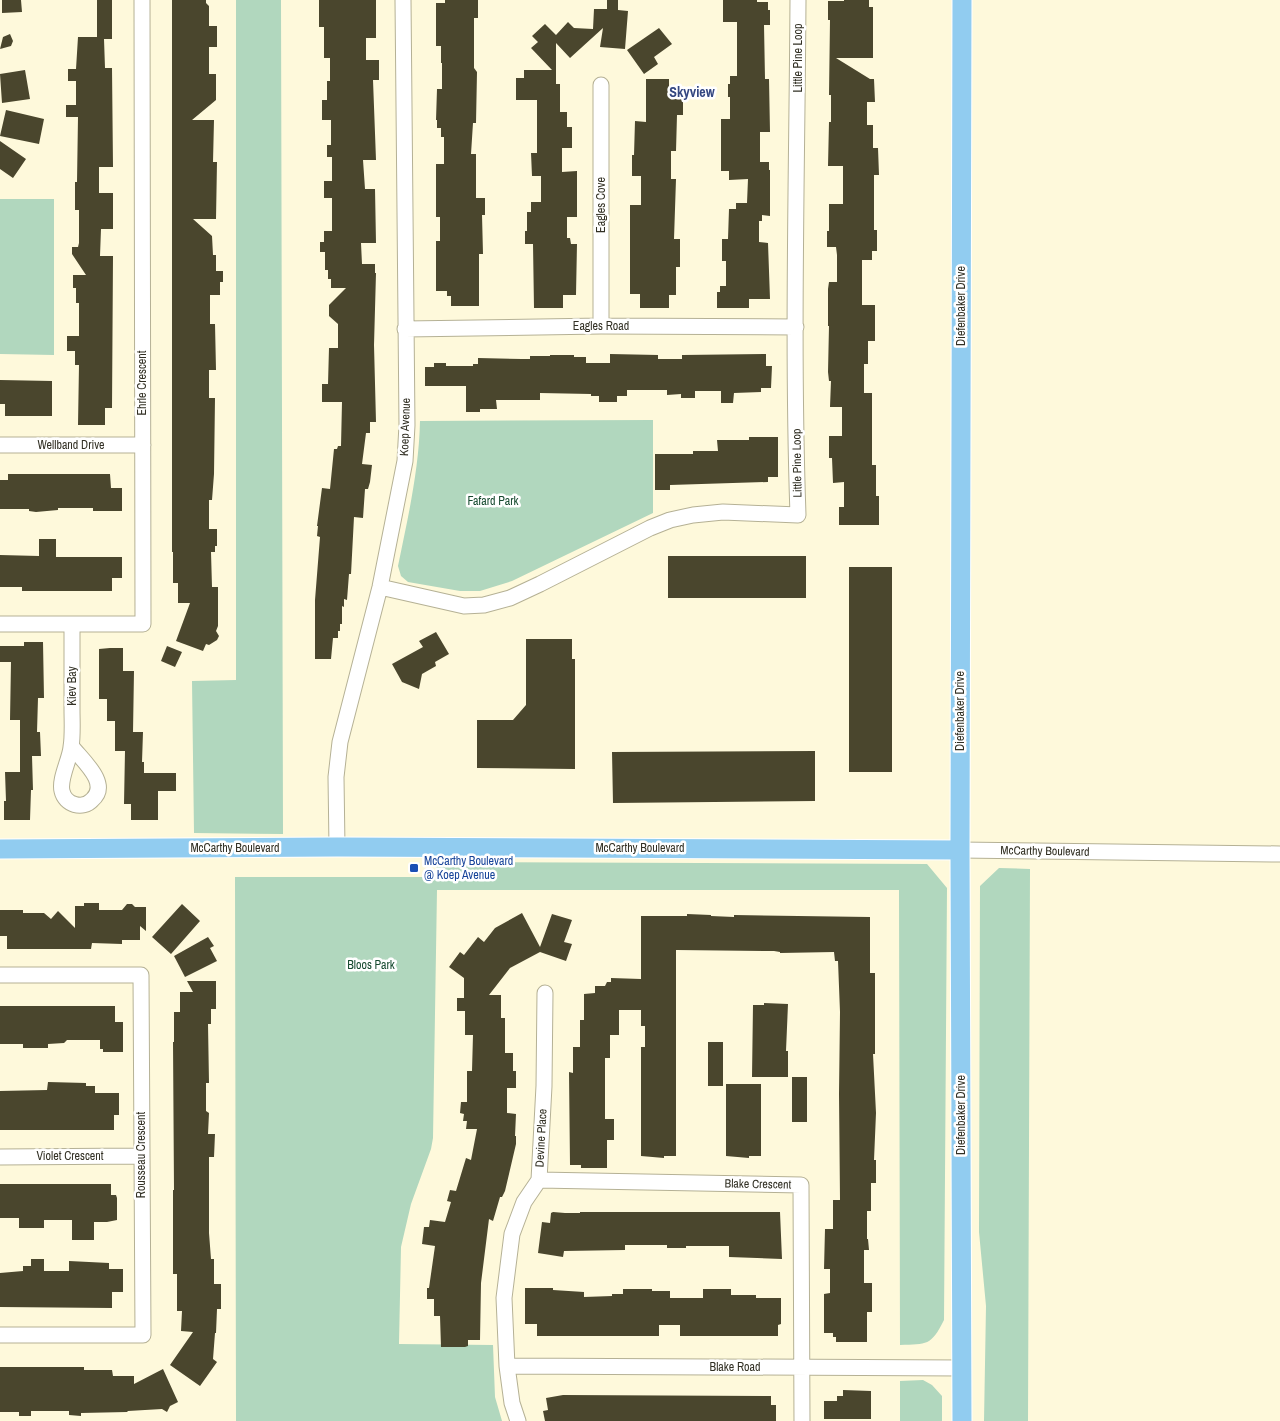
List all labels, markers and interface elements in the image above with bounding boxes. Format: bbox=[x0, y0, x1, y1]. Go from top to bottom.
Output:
street label: Little Pine Loop bbox=[790, 24, 806, 92]
district label: Skyview bbox=[669, 83, 715, 101]
street label: Eagles Cove bbox=[593, 177, 609, 233]
street label: Diefenbaker Drive bbox=[953, 266, 969, 346]
street label: Eagles Road bbox=[573, 318, 629, 334]
street label: Ehrle Crescent bbox=[134, 350, 150, 416]
street label: Koep Avenue bbox=[396, 398, 414, 456]
street label: Little Pine Loop bbox=[788, 428, 806, 498]
street label: Wellband Drive bbox=[37, 437, 105, 453]
park label: Fafard Park bbox=[468, 493, 519, 509]
street label: Kiev Bay bbox=[64, 666, 80, 706]
street label: Diefenbaker Drive bbox=[952, 671, 968, 751]
street label: McCarthy Boulevard bbox=[190, 840, 280, 856]
street label: McCarthy Boulevard bbox=[595, 840, 685, 856]
street label: McCarthy Boulevard bbox=[1000, 842, 1090, 860]
place label: McCarthy Boulevard @ Koep Avenue bbox=[424, 853, 513, 883]
marker: McCarthy Boulevard @ Koep Avenue bbox=[408, 862, 420, 874]
park label: Bloos Park bbox=[347, 957, 395, 973]
street label: Diefenbaker Drive bbox=[953, 1075, 969, 1155]
street label: Devine Place bbox=[531, 1108, 551, 1168]
street label: Rousseau Crescent bbox=[133, 1112, 149, 1198]
street label: Violet Crescent bbox=[36, 1148, 104, 1164]
street label: Blake Crescent bbox=[724, 1175, 792, 1193]
street label: Blake Road bbox=[710, 1359, 760, 1375]

